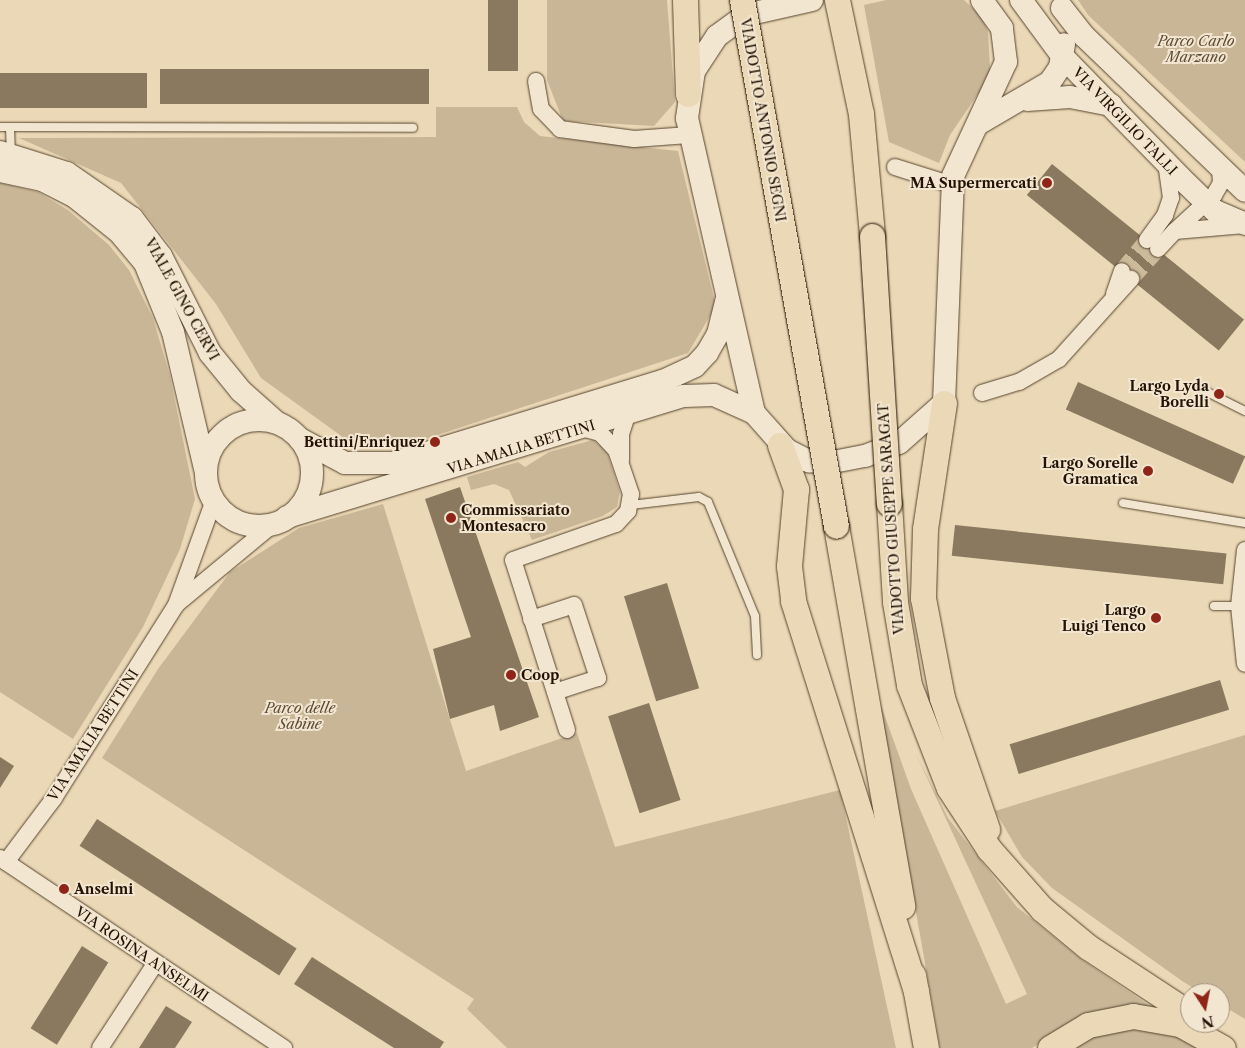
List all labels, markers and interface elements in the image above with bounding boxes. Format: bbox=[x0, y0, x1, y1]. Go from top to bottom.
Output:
street label: VIADOTTO ANTONIO SEGNI bbox=[737, 17, 789, 223]
park label: Parco Carlo Marzano bbox=[1157, 33, 1235, 65]
street label: VIA VIRGILIO TALLI bbox=[1069, 63, 1181, 179]
place label: MA Supermercati bbox=[910, 175, 1037, 191]
marker: MA Supermercati bbox=[1041, 177, 1053, 189]
street label: VIALE GINO CERVI bbox=[141, 235, 223, 363]
place label: Largo Lyda Borelli bbox=[1129, 378, 1209, 411]
marker: Largo Lyda Borelli bbox=[1213, 388, 1225, 400]
street label: VIADOTTO GIUSEPPE SARAGAT bbox=[875, 403, 907, 635]
street label: VIA AMALIA BETTINI bbox=[444, 416, 598, 478]
place label: Bettini/Enriquez bbox=[304, 434, 425, 450]
marker: Bettini/Enriquez bbox=[429, 436, 441, 448]
place label: Largo Sorelle Gramatica bbox=[1042, 455, 1138, 488]
marker: Largo Sorelle Gramatica bbox=[1142, 465, 1154, 477]
place label: Commissariato Montesacro bbox=[461, 502, 570, 534]
marker: Commissariato Montesacro bbox=[445, 512, 457, 524]
place label: Largo Luigi Tenco bbox=[1061, 602, 1146, 634]
marker: Largo Luigi Tenco bbox=[1150, 612, 1162, 624]
street label: VIA AMALIA BETTINI bbox=[44, 665, 142, 805]
place label: Coop bbox=[521, 667, 559, 683]
marker: Coop bbox=[505, 669, 517, 681]
park label: Parco delle Sabine bbox=[265, 700, 335, 732]
place label: Anselmi bbox=[74, 881, 133, 897]
marker: Anselmi bbox=[58, 883, 70, 895]
street label: VIA ROSINA ANSELMI bbox=[71, 903, 213, 1005]
north arrow bbox=[1180, 983, 1230, 1033]
text: N bbox=[1200, 1012, 1215, 1032]

